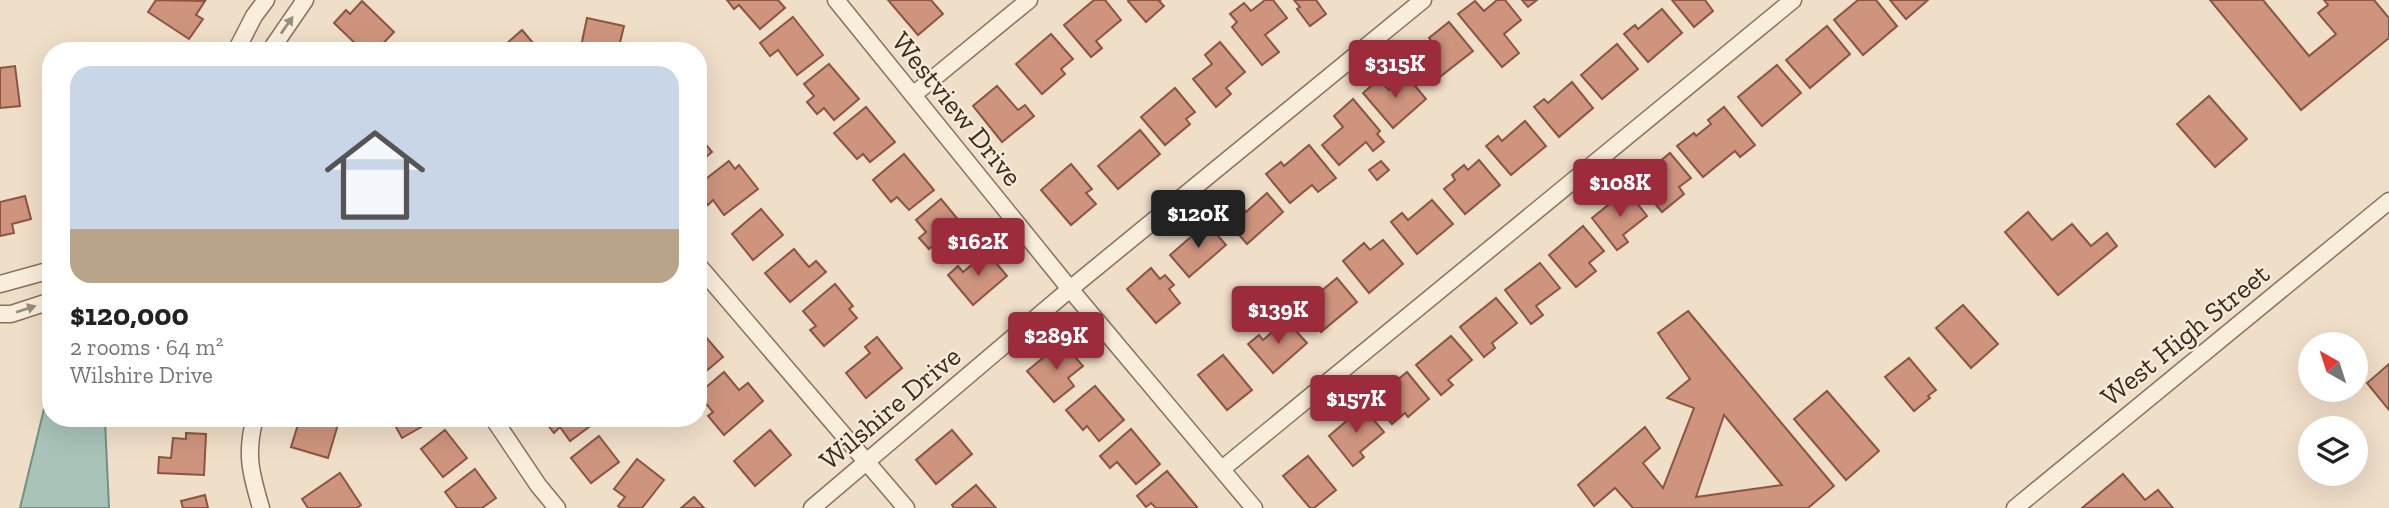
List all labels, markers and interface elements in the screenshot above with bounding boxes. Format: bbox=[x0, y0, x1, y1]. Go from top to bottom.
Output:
one-way arrow bbox=[280, 16, 294, 34]
street label: Westview Drive bbox=[885, 25, 1029, 193]
pin: $315K bbox=[1346, 41, 1444, 100]
text: $315K bbox=[1365, 49, 1425, 77]
icon: home bbox=[312, 112, 438, 238]
pin: $108K bbox=[1571, 160, 1669, 219]
text: $108K bbox=[1589, 168, 1651, 196]
pin: $120K bbox=[1149, 190, 1247, 250]
text: $120K bbox=[1167, 199, 1229, 227]
pin: $162K bbox=[929, 218, 1027, 278]
text: $162K bbox=[948, 227, 1008, 255]
street label: West High Street bbox=[2094, 257, 2276, 413]
pin: $139K bbox=[1229, 286, 1327, 346]
text: $139K bbox=[1248, 295, 1308, 323]
text: $120,000 bbox=[70, 297, 189, 333]
one-way arrow bbox=[15, 303, 36, 314]
pin: $289K bbox=[1007, 312, 1105, 372]
text: $289K bbox=[1024, 321, 1088, 349]
north arrow bbox=[2298, 332, 2368, 402]
map controls bbox=[2298, 332, 2368, 486]
text: 2 rooms · 64 m² bbox=[70, 333, 223, 361]
street label: Wilshire Drive bbox=[813, 339, 967, 477]
text: Wilshire Drive bbox=[70, 361, 213, 389]
pin: $157K bbox=[1307, 376, 1405, 435]
text: $157K bbox=[1326, 384, 1386, 412]
button: layers bbox=[2298, 416, 2368, 486]

